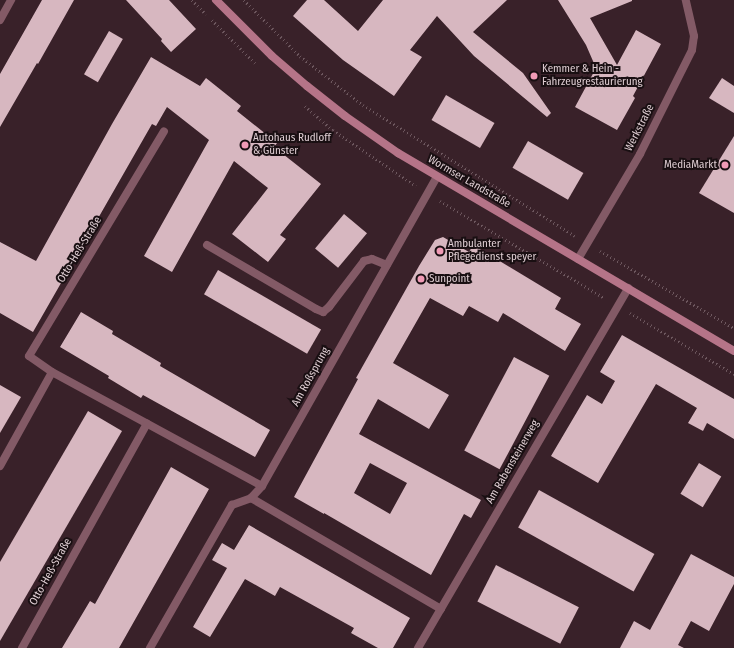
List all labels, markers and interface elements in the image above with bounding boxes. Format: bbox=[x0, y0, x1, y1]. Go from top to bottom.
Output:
place label: Kemmer & Hein - Fahrzeugrestaurierung bbox=[542, 63, 643, 89]
marker: Kemmer & Hein - Fahrzeugrestaurierung bbox=[529, 71, 539, 81]
street label: Werkstraße bbox=[623, 102, 657, 154]
place label: Autohaus Rudloff & Günster bbox=[253, 132, 331, 158]
marker: Autohaus Rudloff & Günster bbox=[240, 140, 250, 150]
street label: Wormser Landstraße bbox=[425, 153, 513, 211]
place label: MediaMarkt bbox=[664, 158, 717, 172]
marker: MediaMarkt bbox=[720, 160, 730, 170]
street label: Otto-Heß-Straße bbox=[55, 215, 105, 285]
place label: Ambulanter Pflegedienst speyer bbox=[448, 238, 536, 264]
marker: Ambulanter Pflegedienst speyer bbox=[435, 246, 445, 256]
place label: Sunpoint bbox=[429, 272, 470, 286]
marker: Sunpoint bbox=[416, 274, 426, 284]
street label: Am Roßsprung bbox=[289, 345, 333, 409]
street label: Am Rabensteinerweg bbox=[484, 418, 542, 506]
street label: Otto-Heß-Straße bbox=[27, 536, 75, 608]

